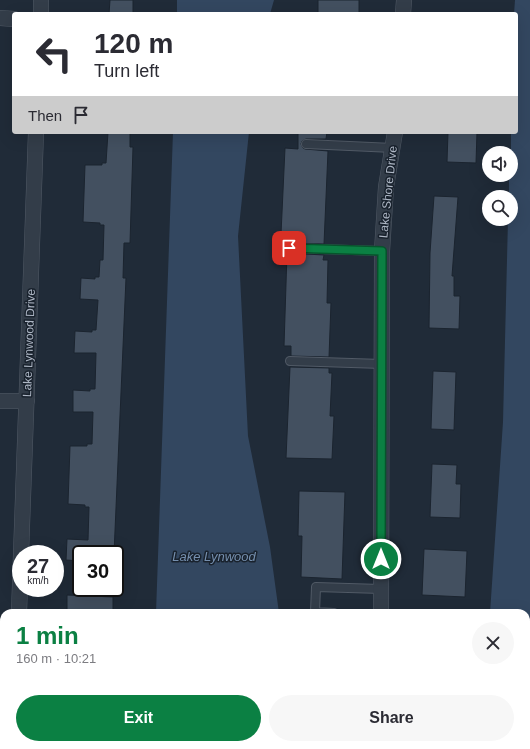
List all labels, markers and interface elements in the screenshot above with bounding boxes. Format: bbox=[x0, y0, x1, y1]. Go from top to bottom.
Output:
icon: left bbox=[28, 28, 80, 80]
text: 120 m bbox=[94, 28, 173, 59]
text: Turn left bbox=[94, 61, 159, 81]
icon: arrive bbox=[70, 104, 92, 126]
text: Then bbox=[28, 107, 62, 124]
street label: Lake Shore Drive bbox=[376, 145, 400, 239]
map controls bbox=[482, 146, 518, 226]
button: sound bbox=[482, 146, 518, 182]
button: search bbox=[482, 190, 518, 226]
pin bbox=[272, 231, 306, 265]
icon: arrive bbox=[278, 237, 300, 259]
street label: Lake Lynwood Drive bbox=[20, 288, 38, 397]
position arrow bbox=[360, 538, 402, 580]
speed limit sign: 30 bbox=[72, 545, 124, 597]
water label: Lake Lynwood bbox=[172, 549, 257, 564]
text: 27 bbox=[27, 555, 49, 577]
text: km/h bbox=[27, 575, 49, 586]
text: 1 min bbox=[16, 622, 79, 649]
button: close bbox=[472, 622, 514, 664]
text: 160 m · 10:21 bbox=[16, 651, 96, 666]
button: Exit bbox=[16, 695, 261, 741]
button: Share bbox=[269, 695, 514, 741]

